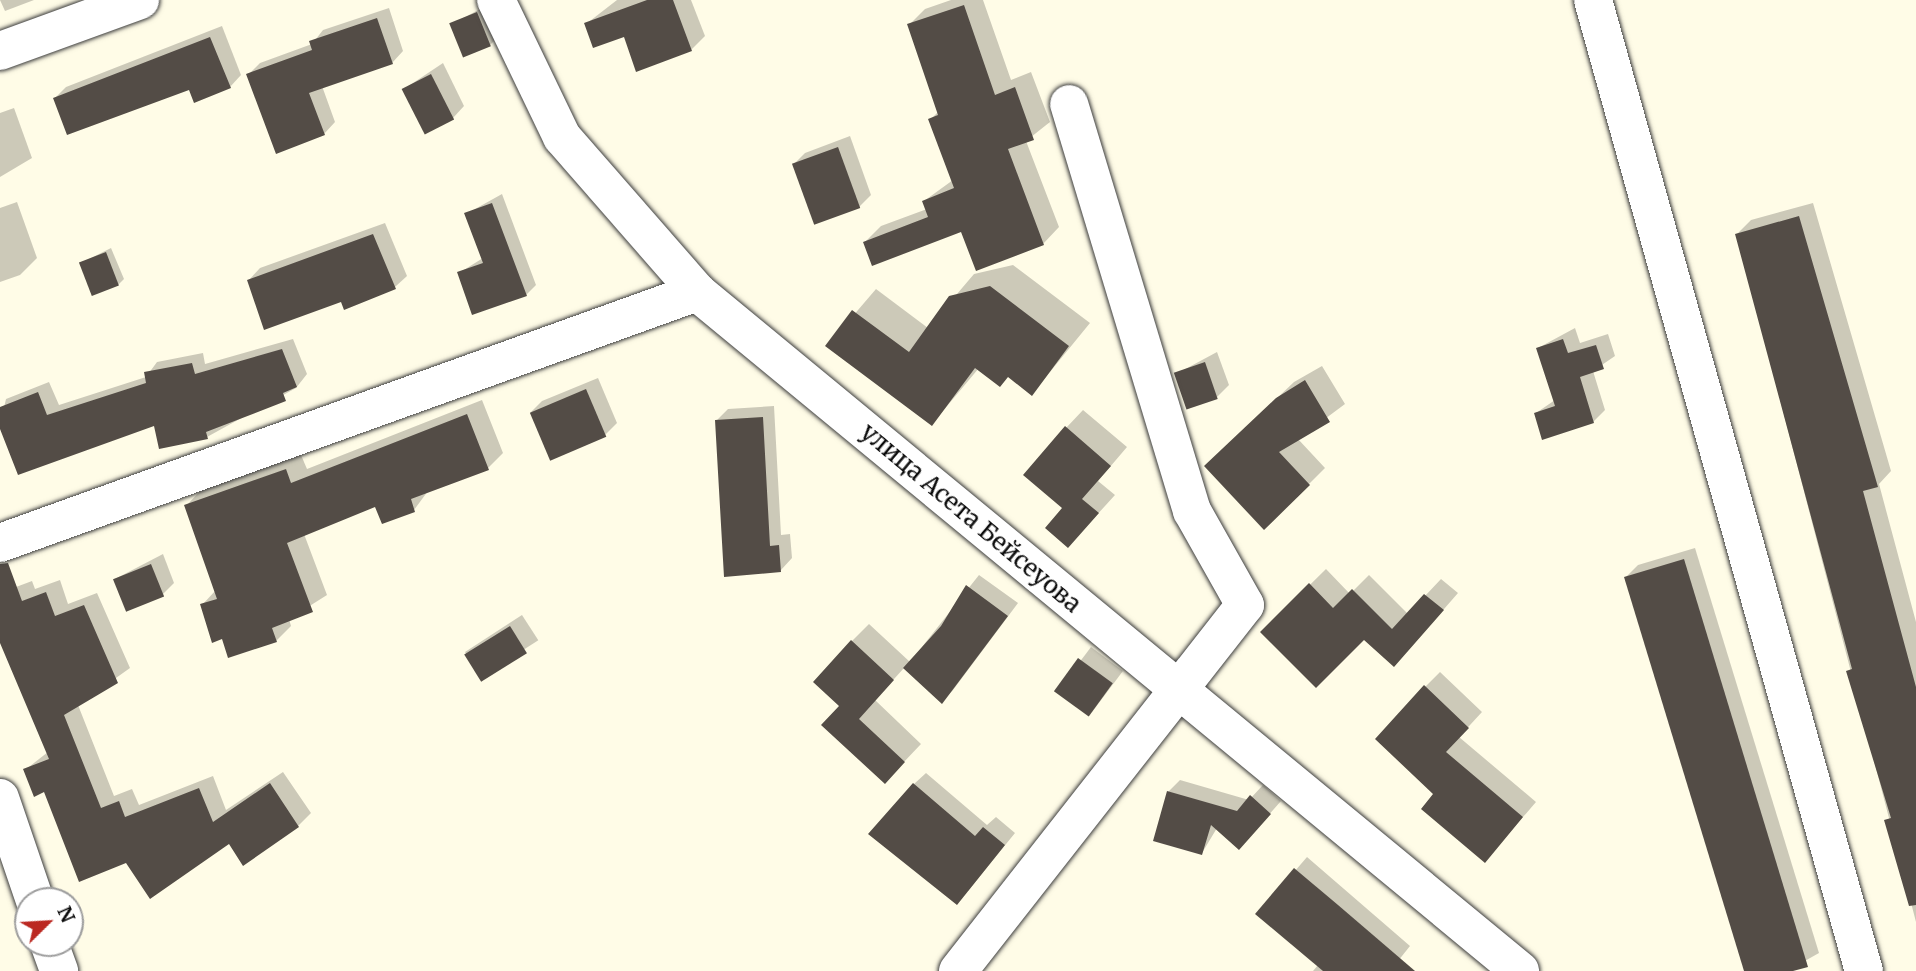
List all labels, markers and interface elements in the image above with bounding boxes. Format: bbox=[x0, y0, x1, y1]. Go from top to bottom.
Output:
street label: улица Асета Бейсеуова bbox=[855, 417, 1087, 619]
north arrow bbox=[14, 887, 84, 957]
text: N bbox=[52, 903, 80, 926]

